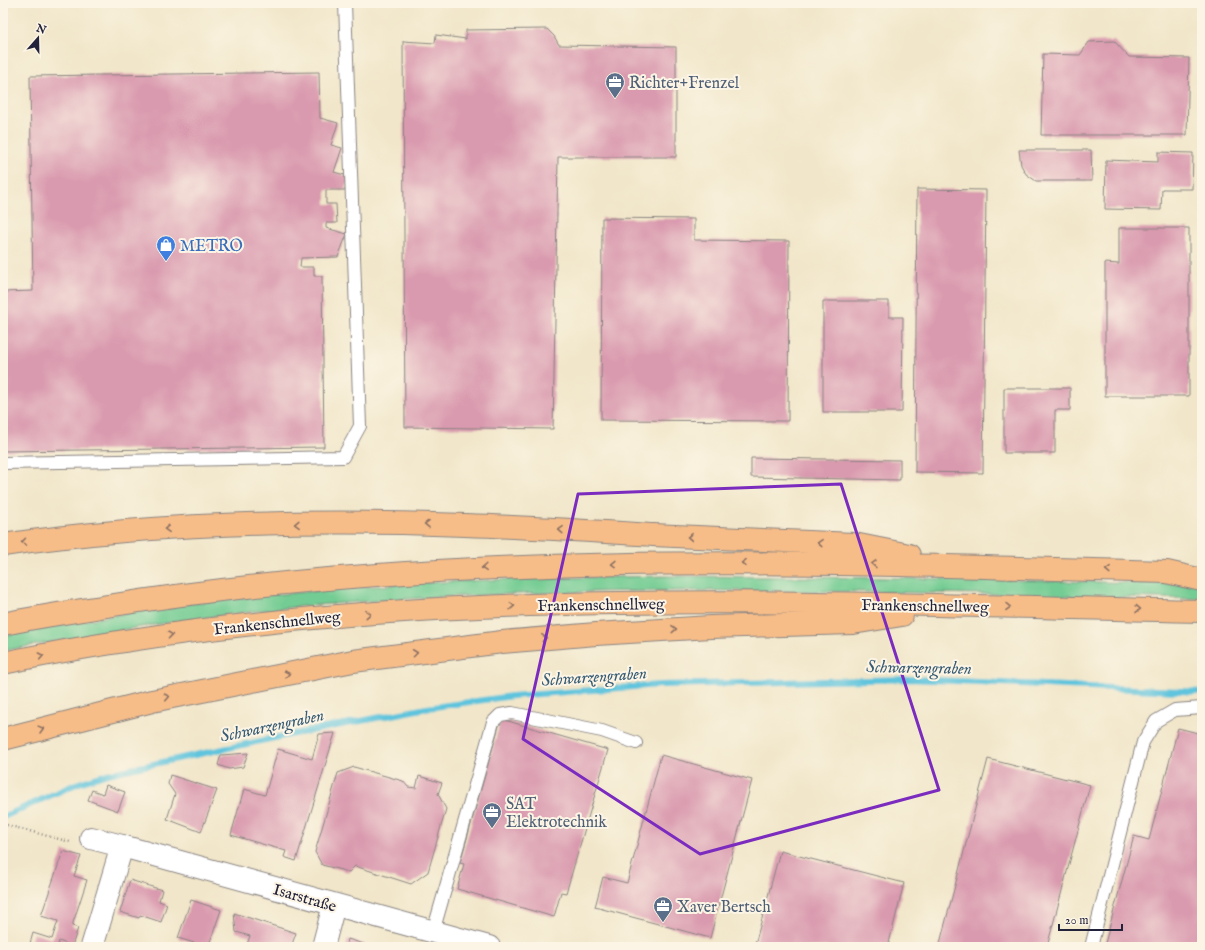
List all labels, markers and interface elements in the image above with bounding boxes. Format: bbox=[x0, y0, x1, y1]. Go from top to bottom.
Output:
north arrow bbox=[18, 18, 58, 58]
text: N bbox=[33, 21, 48, 38]
office icon: Richter+Frenzel bbox=[604, 71, 626, 99]
place label: Richter+Frenzel bbox=[629, 74, 740, 94]
shop icon: METRO bbox=[155, 234, 177, 262]
place label: METRO bbox=[180, 237, 243, 257]
one-way arrow bbox=[294, 519, 300, 528]
one-way arrow bbox=[424, 520, 430, 528]
one-way arrow bbox=[164, 524, 170, 533]
one-way arrow bbox=[558, 526, 564, 534]
one-way arrow bbox=[687, 532, 693, 541]
one-way arrow bbox=[21, 537, 27, 546]
one-way arrow bbox=[817, 538, 823, 547]
one-way arrow bbox=[741, 558, 747, 567]
one-way arrow bbox=[611, 560, 617, 568]
one-way arrow bbox=[871, 560, 877, 569]
one-way arrow bbox=[481, 564, 487, 572]
one-way arrow bbox=[1105, 566, 1111, 575]
street label: Frankenschnellweg bbox=[537, 595, 665, 617]
street label: Frankenschnellweg bbox=[861, 596, 989, 618]
one-way arrow bbox=[509, 602, 515, 610]
one-way arrow bbox=[1005, 603, 1011, 611]
one-way arrow bbox=[1135, 605, 1141, 614]
street label: Frankenschnellweg bbox=[213, 607, 342, 641]
one-way arrow bbox=[365, 609, 371, 618]
one-way arrow bbox=[671, 625, 677, 633]
one-way arrow bbox=[166, 631, 173, 640]
one-way arrow bbox=[541, 634, 547, 643]
one-way arrow bbox=[412, 649, 418, 658]
one-way arrow bbox=[38, 652, 44, 660]
water label: Schwarzengraben bbox=[866, 657, 972, 680]
water label: Schwarzengraben bbox=[541, 663, 648, 692]
one-way arrow bbox=[284, 670, 290, 679]
one-way arrow bbox=[164, 694, 170, 702]
water label: Schwarzengraben bbox=[218, 705, 326, 748]
one-way arrow bbox=[37, 725, 44, 733]
place label: SAT Elektrotechnik bbox=[506, 795, 607, 833]
office icon: SAT Elektrotechnik bbox=[481, 801, 503, 829]
street label: Isarstraße bbox=[271, 880, 338, 917]
office icon: Xaver Bertsch bbox=[652, 895, 674, 923]
place label: Xaver Bertsch bbox=[677, 898, 771, 918]
scale bar bbox=[1059, 906, 1122, 932]
text: 20 m bbox=[1065, 913, 1088, 928]

